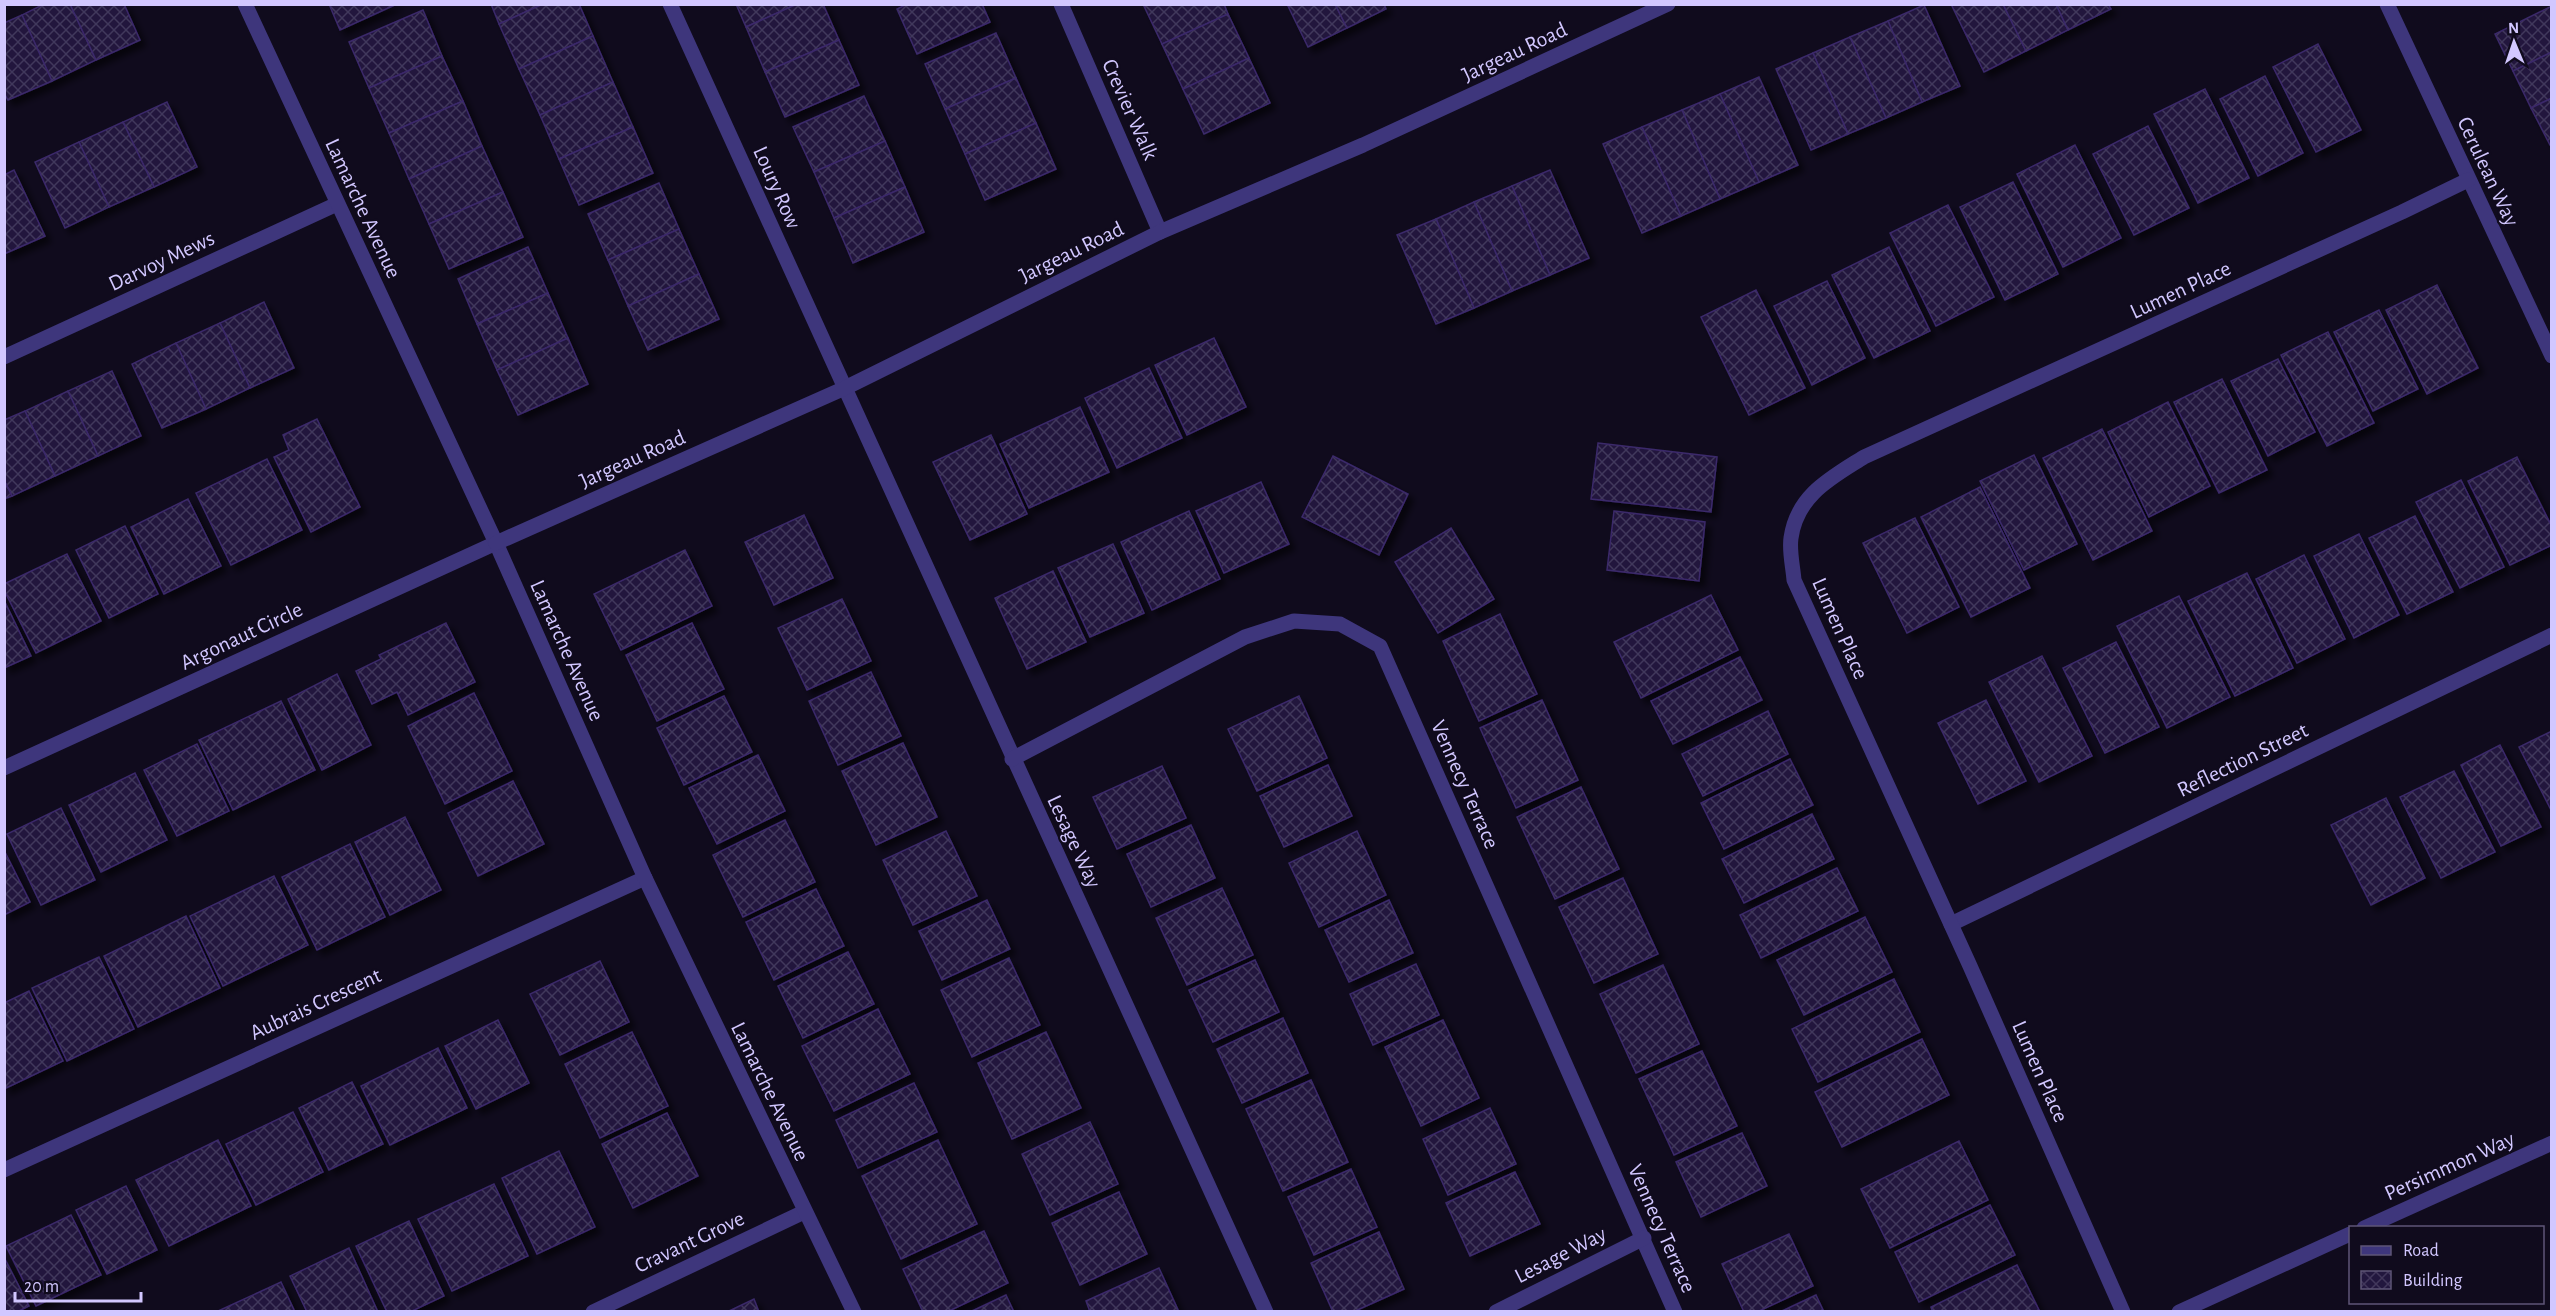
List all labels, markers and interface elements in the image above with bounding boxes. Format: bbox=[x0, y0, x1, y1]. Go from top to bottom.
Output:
north arrow bbox=[2484, 12, 2544, 72]
street label: Jargeau Road bbox=[1459, 18, 1570, 86]
text: N bbox=[2508, 20, 2519, 36]
street label: Crevier Walk bbox=[1098, 56, 1162, 163]
street label: Cerulean Way bbox=[2453, 113, 2523, 230]
street label: Lamarche Avenue bbox=[321, 135, 405, 282]
street label: Loury Row bbox=[749, 143, 805, 232]
street label: Jargeau Road bbox=[1016, 217, 1127, 287]
street label: Darvoy Mews bbox=[105, 227, 218, 295]
street label: Lumen Place bbox=[2127, 257, 2234, 323]
street label: Jargeau Road bbox=[576, 426, 689, 492]
street label: Lumen Place bbox=[1808, 574, 1872, 682]
street label: Lamarche Avenue bbox=[526, 577, 608, 724]
street label: Argonaut Circle bbox=[177, 598, 306, 674]
street label: Vennecy Terrace bbox=[1427, 717, 1503, 852]
street label: Reflection Street bbox=[2174, 719, 2311, 801]
street label: Lesage Way bbox=[1043, 792, 1105, 892]
street label: Aubrais Crescent bbox=[246, 964, 384, 1044]
street label: Lumen Place bbox=[2008, 1017, 2072, 1125]
street label: Lamarche Avenue bbox=[727, 1019, 813, 1164]
street label: Persimmon Way bbox=[2381, 1127, 2518, 1204]
street label: Vennecy Terrace bbox=[1624, 1161, 1700, 1296]
street label: Cravant Grove bbox=[631, 1207, 748, 1277]
street label: Lesage Way bbox=[1511, 1222, 1610, 1287]
legend bbox=[2349, 1226, 2544, 1304]
text: Road bbox=[2403, 1242, 2439, 1260]
scale bar bbox=[15, 1265, 141, 1303]
text: Building bbox=[2403, 1272, 2463, 1290]
text: 20 m bbox=[24, 1278, 59, 1296]

